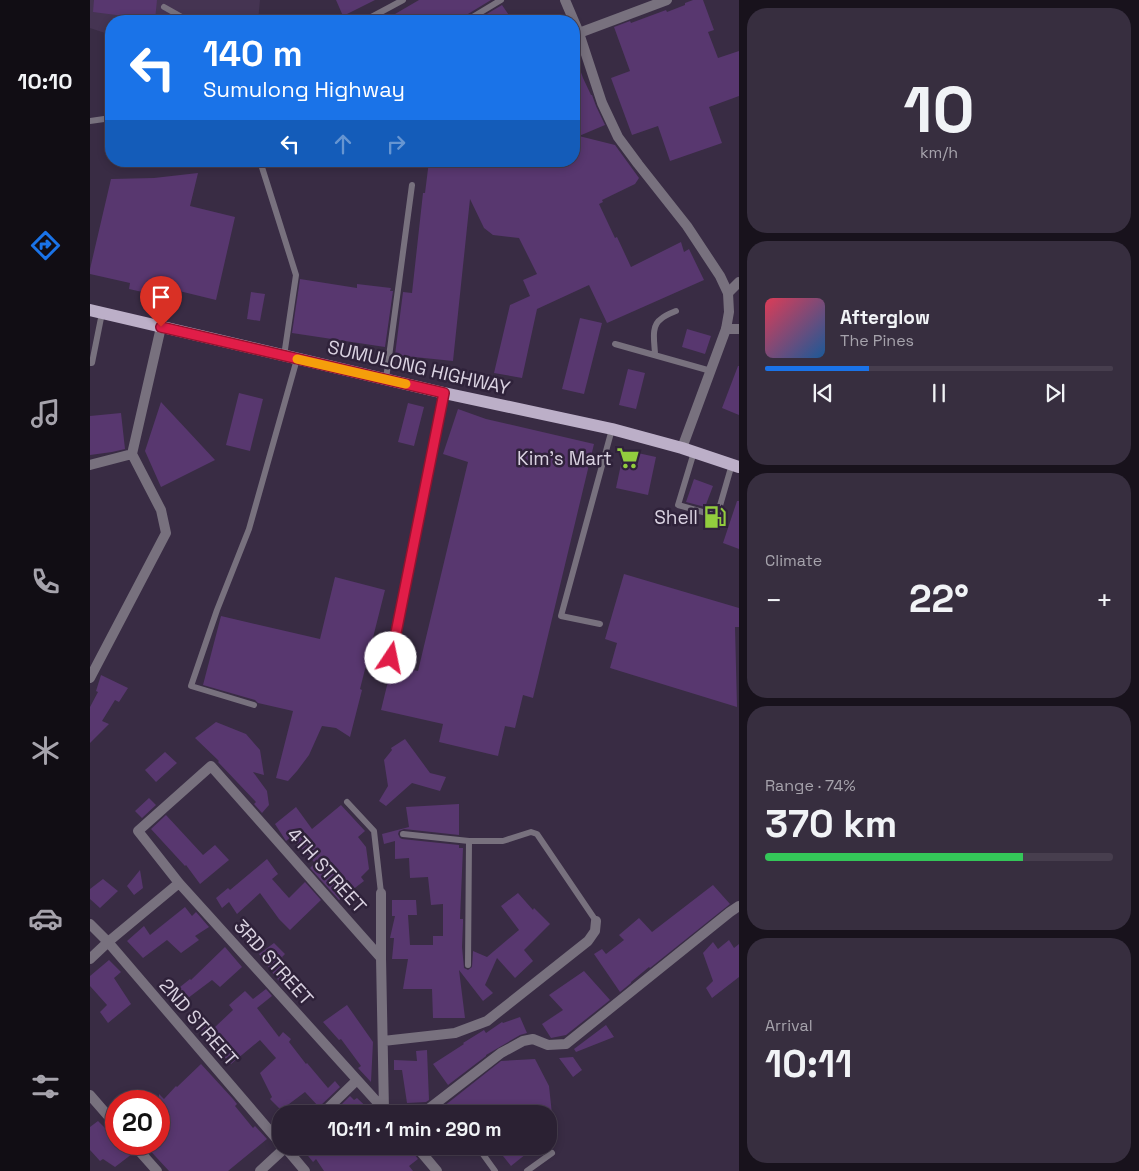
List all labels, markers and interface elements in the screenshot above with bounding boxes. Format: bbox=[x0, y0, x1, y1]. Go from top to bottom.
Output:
text: 140 m bbox=[203, 32, 303, 76]
icon: left bbox=[120, 35, 185, 100]
text: 10:10 bbox=[18, 67, 72, 95]
text: 10 bbox=[903, 68, 975, 151]
text: Sumulong Highway bbox=[203, 75, 405, 103]
icon: left bbox=[276, 130, 304, 158]
icon: ahead bbox=[329, 130, 357, 158]
icon: right bbox=[382, 130, 410, 158]
text: km/h bbox=[920, 142, 958, 163]
icon: directions bbox=[28, 228, 63, 263]
pin bbox=[140, 276, 182, 327]
icon: arrive bbox=[147, 283, 175, 311]
text: Afterglow bbox=[840, 305, 930, 330]
text: The Pines bbox=[840, 330, 914, 351]
street label: SUMULONG HIGHWAY bbox=[325, 334, 513, 401]
icon: previous bbox=[809, 379, 837, 407]
icon: pause bbox=[925, 379, 953, 407]
icon: next bbox=[1041, 379, 1069, 407]
icon: music bbox=[28, 396, 63, 431]
supermarket icon: Kim’s Mart bbox=[615, 445, 641, 471]
place label: Kim’s Mart bbox=[517, 446, 612, 471]
fuel station icon: Shell bbox=[702, 504, 728, 530]
place label: Shell bbox=[654, 505, 698, 530]
text: Climate bbox=[765, 550, 822, 571]
icon: phone bbox=[28, 564, 63, 599]
text: 22° bbox=[909, 575, 969, 623]
text: − bbox=[765, 582, 782, 618]
text: + bbox=[1096, 582, 1113, 618]
position arrow bbox=[364, 631, 416, 683]
icon: climate bbox=[28, 733, 63, 768]
text: Range · 74% bbox=[765, 775, 856, 796]
text: 370 km bbox=[765, 800, 897, 848]
street label: 4TH STREET bbox=[281, 822, 372, 919]
icon: car bbox=[28, 901, 63, 936]
street label: 3RD STREET bbox=[228, 914, 319, 1011]
street label: 2ND STREET bbox=[154, 973, 244, 1071]
text: Arrival bbox=[765, 1015, 813, 1036]
text: 10:11 bbox=[765, 1040, 852, 1088]
icon: filters bbox=[28, 1069, 63, 1104]
speed limit sign: 20 bbox=[105, 1090, 170, 1155]
text: 10:11 · 1 min · 290 m bbox=[327, 1117, 502, 1142]

